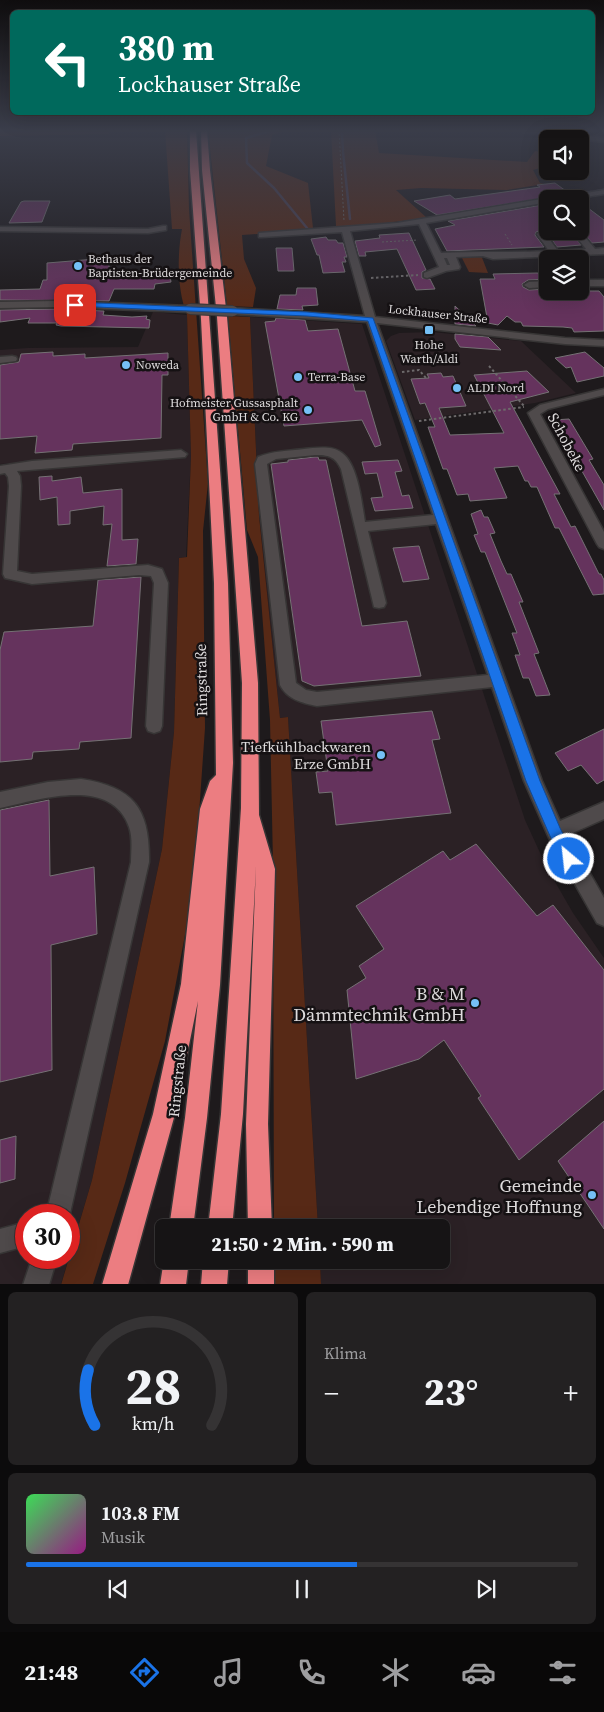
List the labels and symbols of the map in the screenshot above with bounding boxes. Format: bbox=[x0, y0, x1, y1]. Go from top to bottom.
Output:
place label: Bethaus der Baptisten-Brüdergemeinde bbox=[88, 251, 232, 281]
marker: Bethaus der Baptisten-Brüdergemeinde bbox=[72, 260, 84, 272]
pin bbox=[54, 284, 96, 326]
street label: Lockhauser Straße bbox=[388, 301, 488, 327]
marker: Hohe Warth/Aldi bbox=[423, 324, 435, 336]
place label: Hohe Warth/Aldi bbox=[400, 337, 459, 367]
place label: Noweda bbox=[136, 357, 180, 373]
marker: Noweda bbox=[120, 359, 132, 371]
place label: Terra-Base bbox=[308, 369, 365, 385]
marker: Terra-Base bbox=[292, 371, 304, 383]
place label: ALDI Nord bbox=[467, 380, 524, 396]
marker: ALDI Nord bbox=[451, 382, 463, 394]
place label: Hofmeister Gussasphalt GmbH & Co. KG bbox=[170, 395, 298, 425]
marker: Hofmeister Gussasphalt GmbH & Co. KG bbox=[302, 404, 314, 416]
street label: Schobeke bbox=[543, 409, 591, 475]
street label: Ringstraße bbox=[190, 643, 212, 717]
place label: Tiefkühlbackwaren Erze GmbH bbox=[241, 736, 371, 774]
marker: Tiefkühlbackwaren Erze GmbH bbox=[375, 749, 387, 761]
position arrow bbox=[542, 832, 594, 884]
place label: B & M Dämmtechnik GmbH bbox=[293, 981, 465, 1027]
marker: B & M Dämmtechnik GmbH bbox=[469, 997, 481, 1009]
street label: Ringstraße bbox=[163, 1043, 191, 1118]
place label: Gemeinde Lebendige Hoffnung bbox=[417, 1173, 582, 1219]
marker: Gemeinde Lebendige Hoffnung bbox=[586, 1189, 598, 1201]
speed limit sign: 30 bbox=[15, 1204, 80, 1269]

